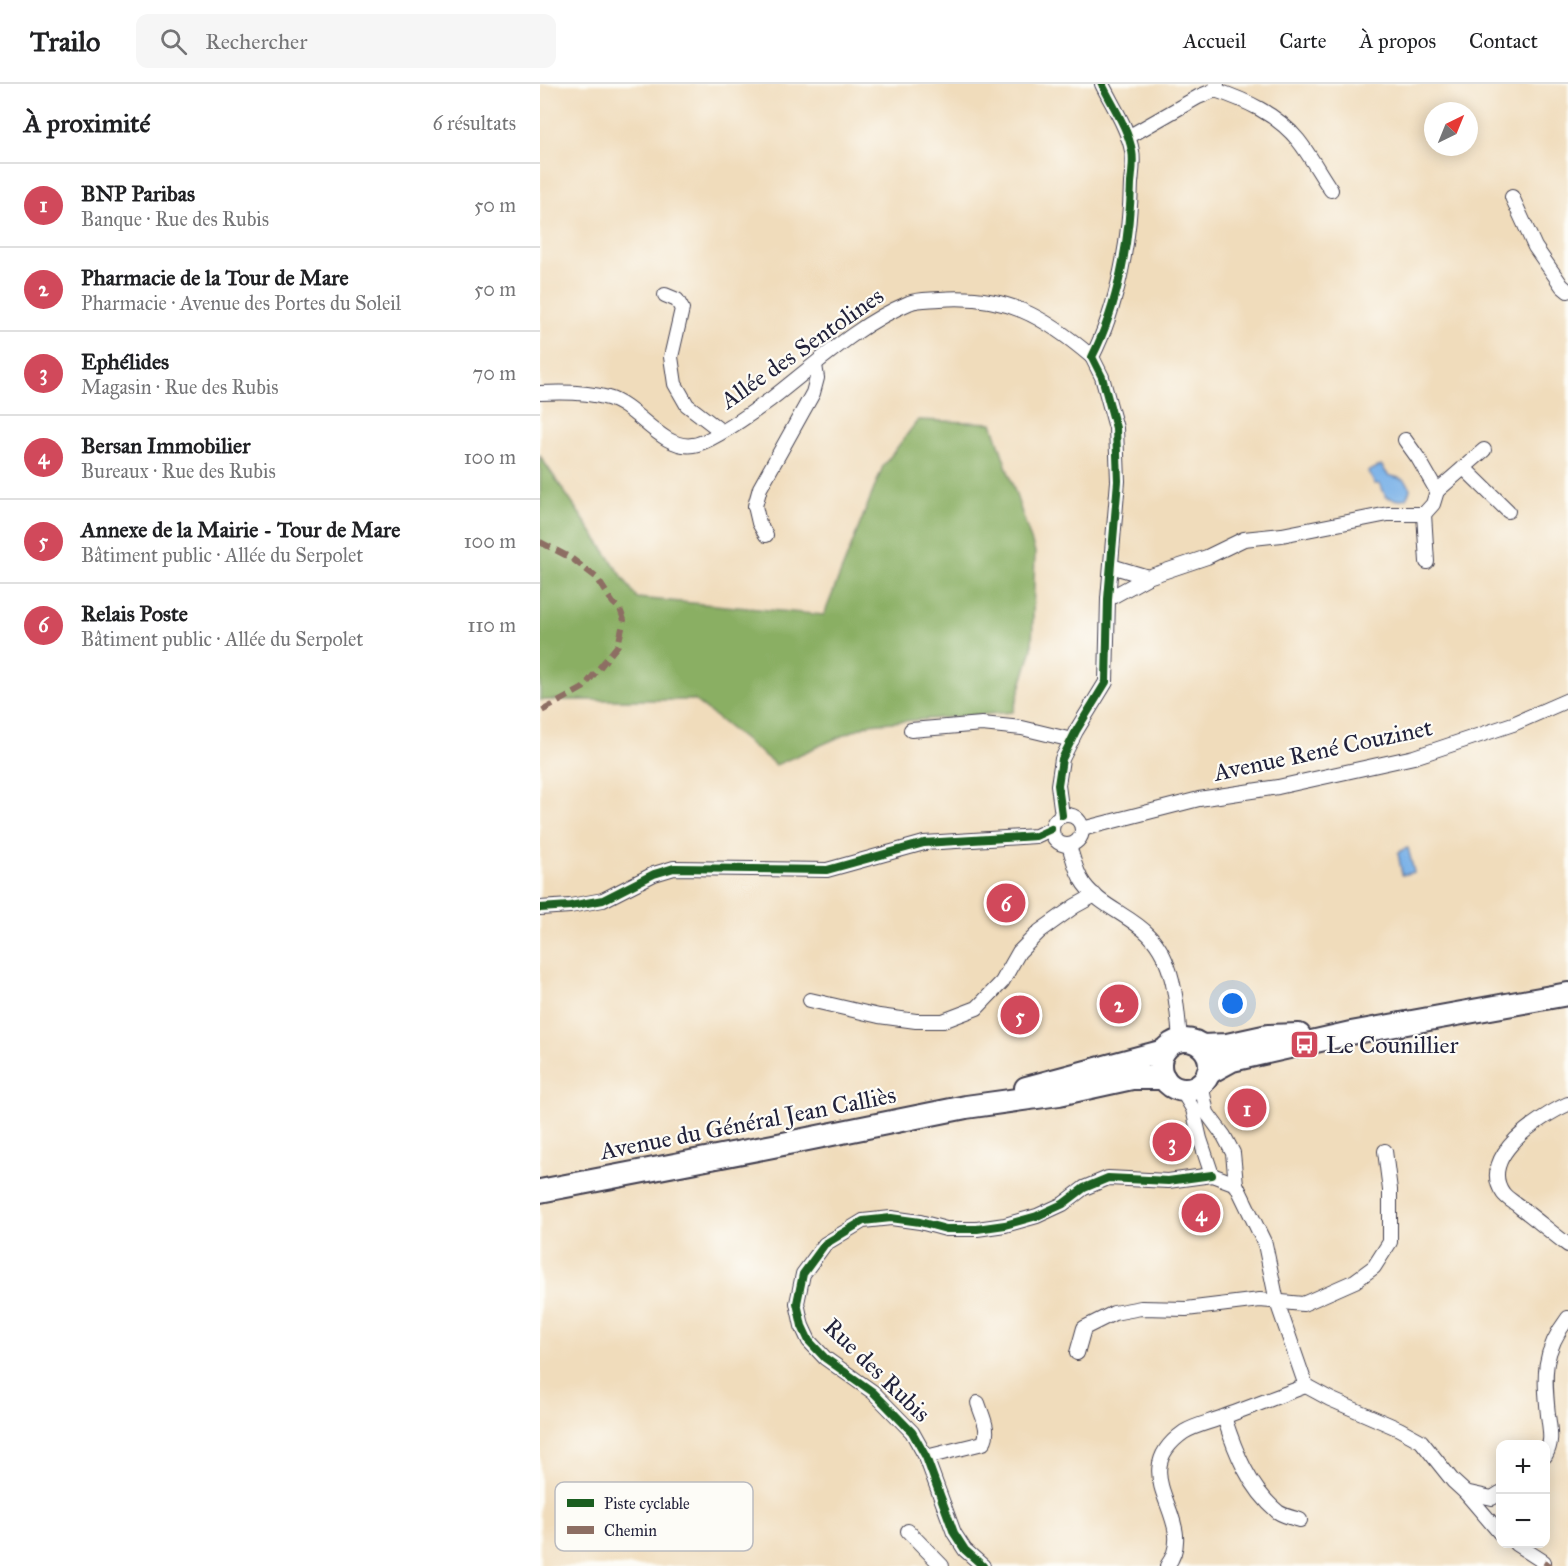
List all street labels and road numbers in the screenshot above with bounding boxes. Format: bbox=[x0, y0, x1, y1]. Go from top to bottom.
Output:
street label: Allée des Sentolines bbox=[714, 281, 889, 416]
street label: Avenue René Couzinet bbox=[1210, 712, 1436, 788]
street label: Avenue du Général Jean Calliès bbox=[597, 1080, 898, 1167]
street label: Rue des Rubis bbox=[817, 1312, 937, 1428]

